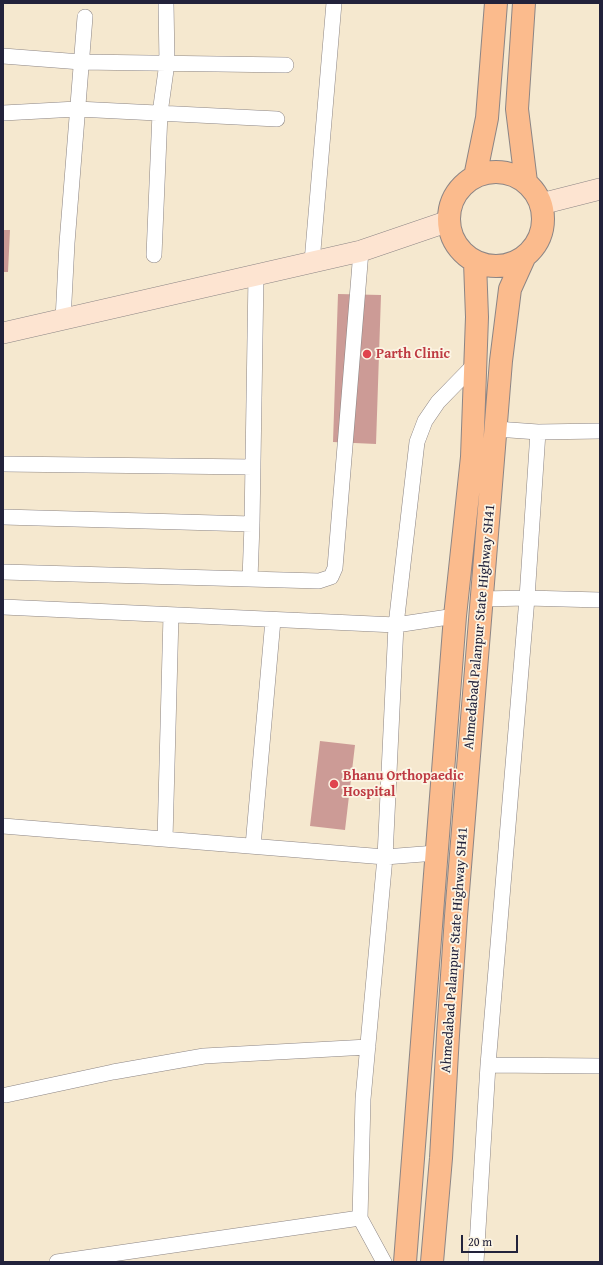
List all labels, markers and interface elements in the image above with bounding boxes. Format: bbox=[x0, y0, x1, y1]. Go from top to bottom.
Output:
place label: Parth Clinic bbox=[376, 346, 450, 362]
marker: Parth Clinic bbox=[361, 348, 373, 360]
street label: Ahmedabad Palanpur State Highway SH41 bbox=[461, 504, 499, 750]
place label: Bhanu Orthopaedic Hospital bbox=[343, 768, 464, 800]
marker: Bhanu Orthopaedic Hospital bbox=[328, 778, 340, 790]
street label: Ahmedabad Palanpur State Highway SH41 bbox=[438, 826, 472, 1074]
scale bar bbox=[463, 1227, 520, 1253]
text: 20 m bbox=[468, 1233, 492, 1250]

